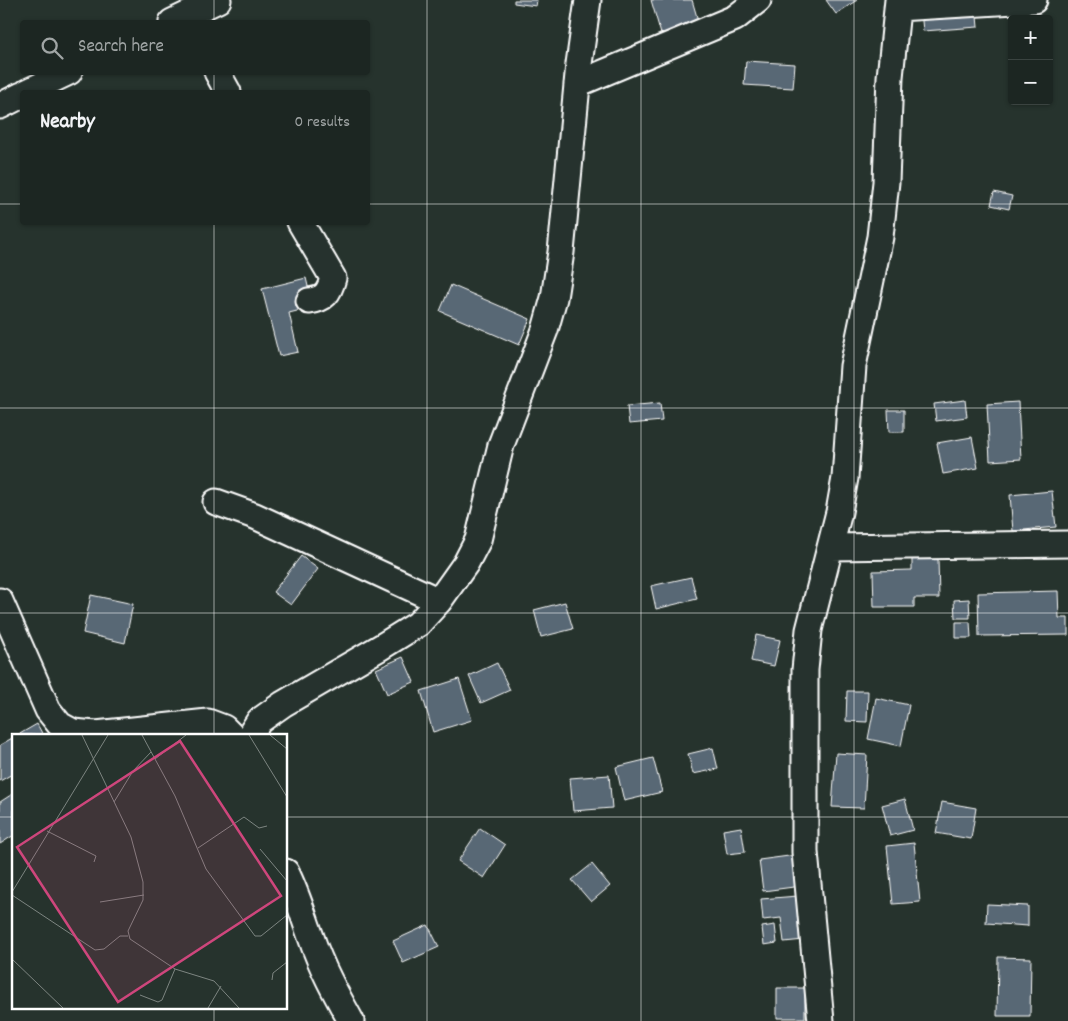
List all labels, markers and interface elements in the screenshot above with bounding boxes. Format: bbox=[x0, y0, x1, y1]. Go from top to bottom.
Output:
map controls bbox=[1008, 15, 1053, 105]
button: + bbox=[1008, 15, 1053, 60]
search box bbox=[20, 20, 370, 75]
icon: search bbox=[38, 34, 66, 62]
text: Search here bbox=[78, 34, 164, 61]
button: − bbox=[1008, 60, 1053, 105]
text: Nearby bbox=[40, 108, 95, 138]
text: 0 results bbox=[295, 111, 350, 134]
inset map bbox=[12, 734, 288, 1008]

